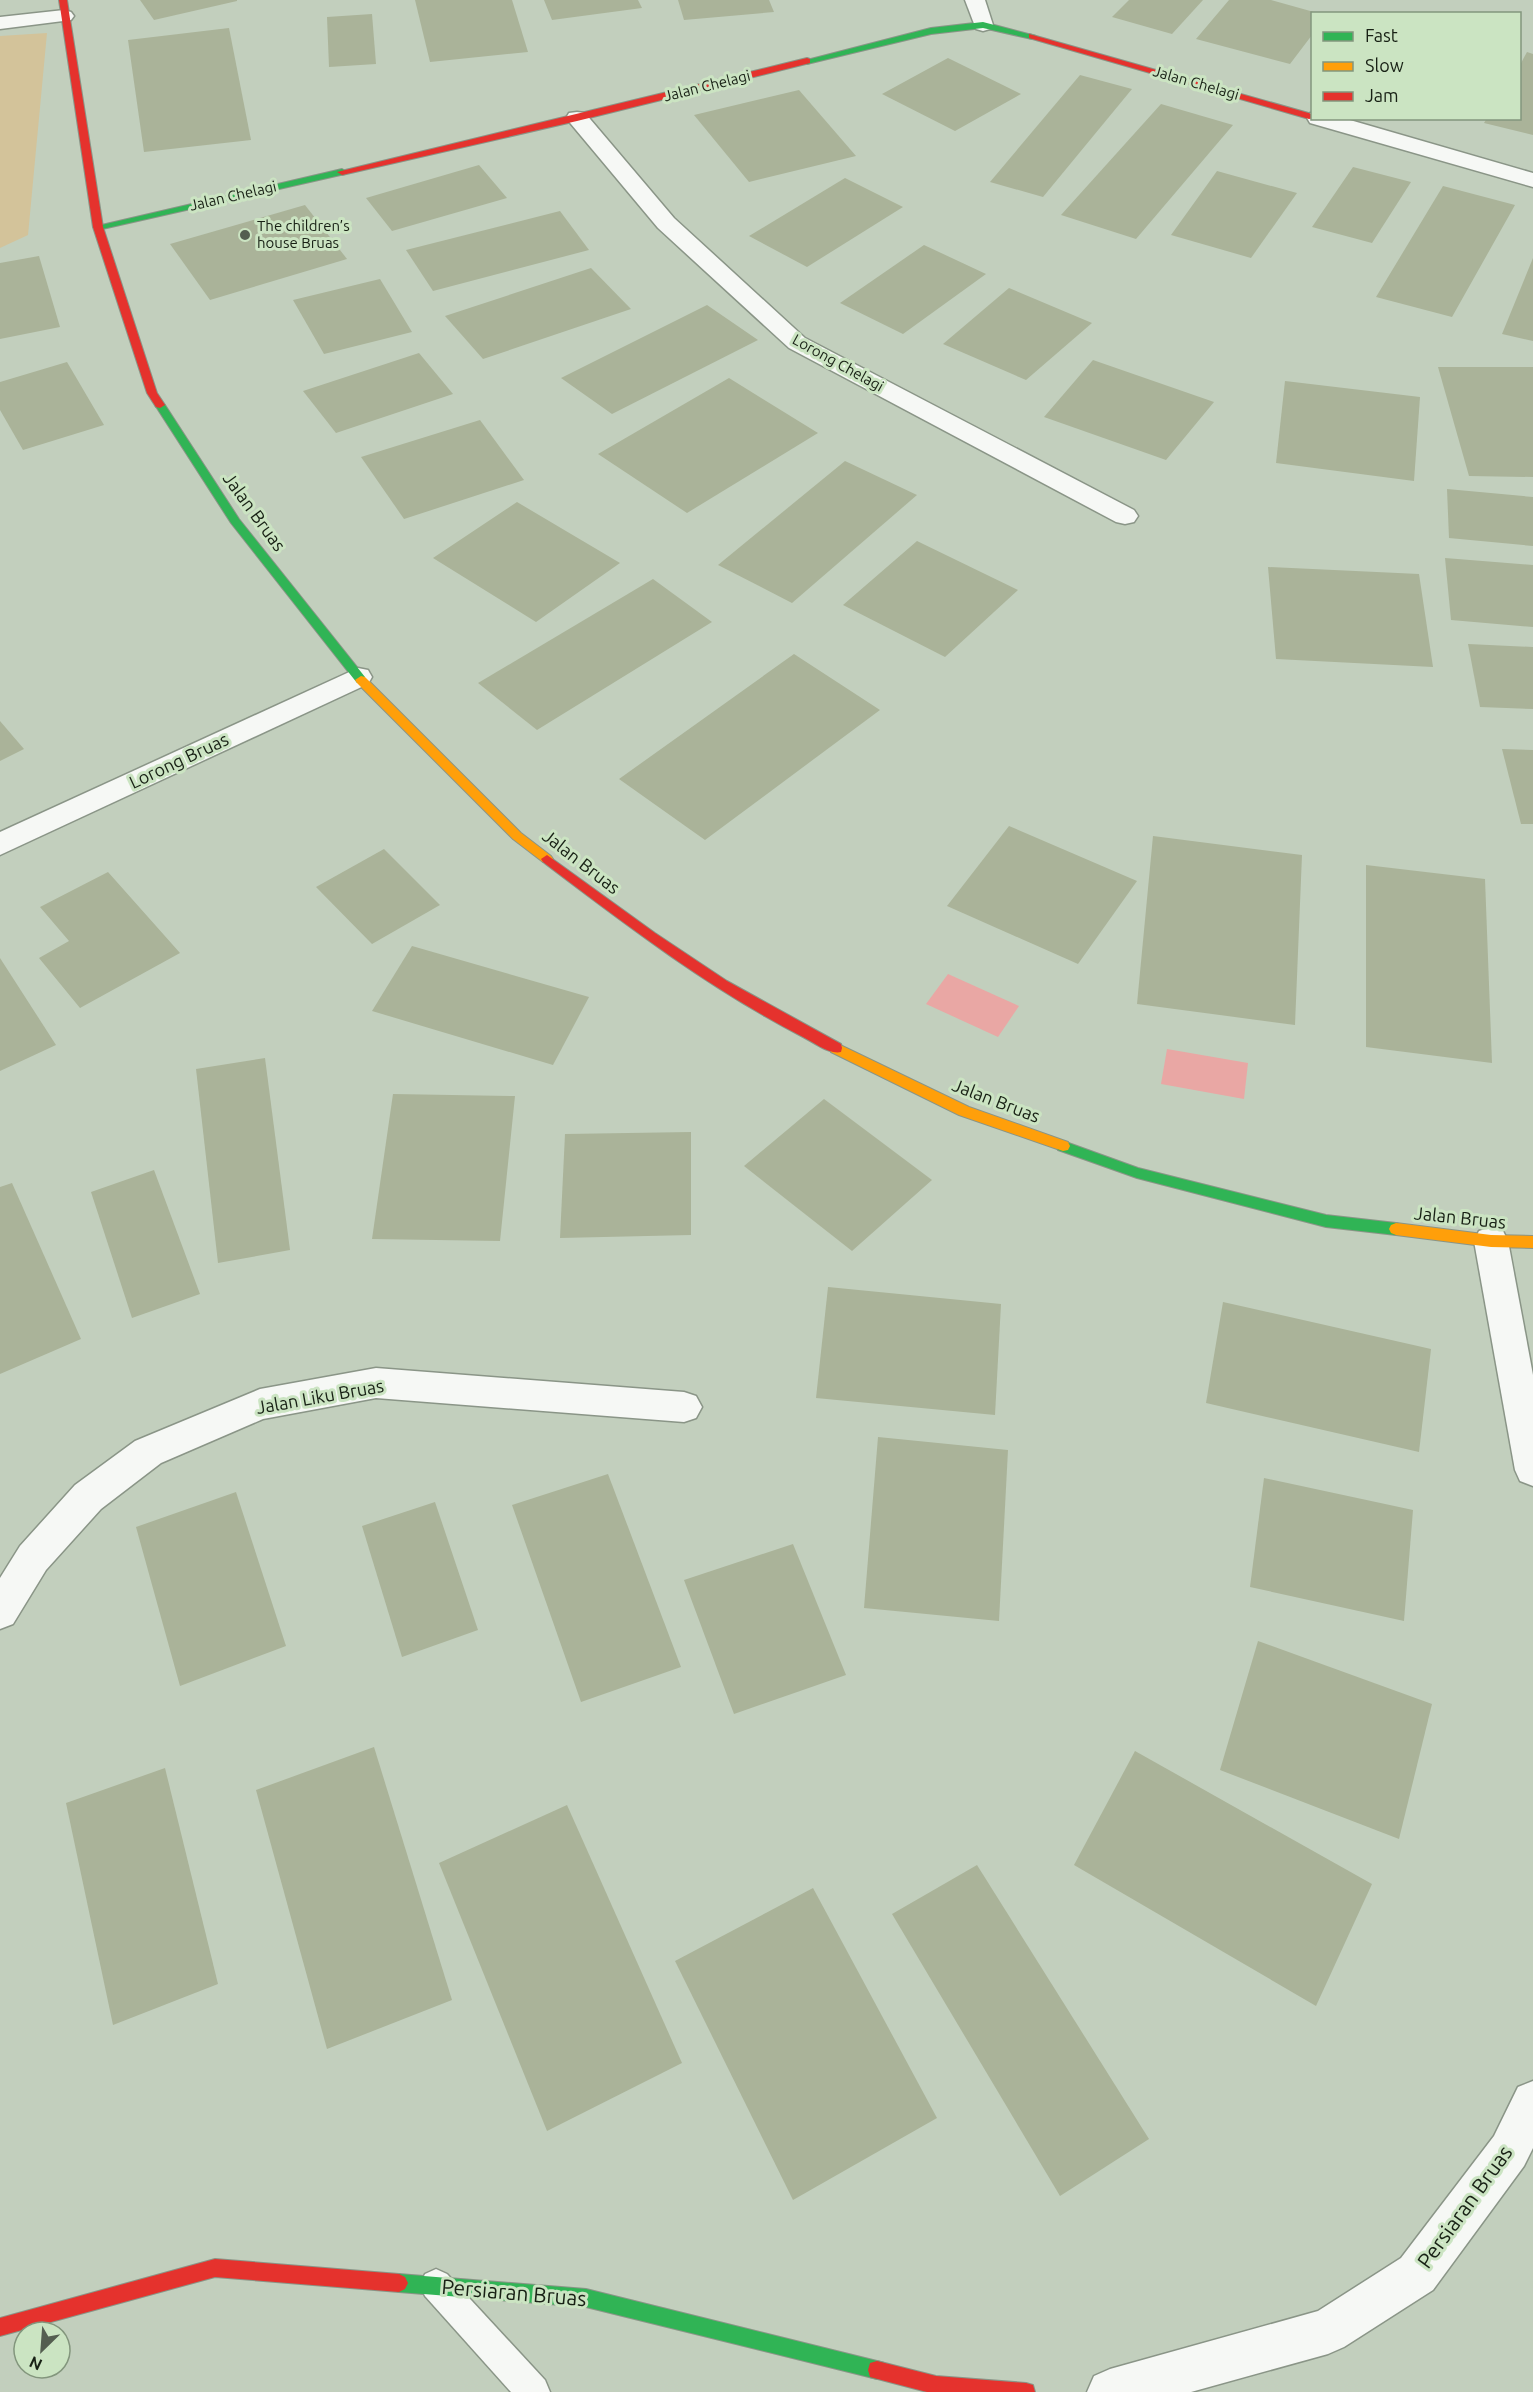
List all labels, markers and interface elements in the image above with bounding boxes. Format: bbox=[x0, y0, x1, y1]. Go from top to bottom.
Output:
legend bbox=[1311, 12, 1521, 120]
text: Fast bbox=[1365, 25, 1398, 45]
text: Slow bbox=[1365, 55, 1404, 75]
street label: Jalan Chelagi bbox=[1151, 62, 1241, 103]
street label: Jalan Chelagi bbox=[662, 67, 752, 104]
text: Jam bbox=[1365, 85, 1399, 105]
street label: Jalan Chelagi bbox=[188, 177, 278, 214]
place label: The children’s house Bruas bbox=[257, 217, 350, 251]
marker: The children’s house Bruas bbox=[238, 228, 252, 242]
street label: Lorong Chelagi bbox=[790, 331, 887, 395]
street label: Jalan Bruas bbox=[220, 468, 290, 555]
street label: Lorong Bruas bbox=[126, 728, 232, 792]
street label: Jalan Bruas bbox=[539, 825, 624, 898]
street label: Jalan Bruas bbox=[950, 1074, 1043, 1126]
street label: Jalan Bruas bbox=[1413, 1202, 1507, 1232]
street label: Jalan Liku Bruas bbox=[255, 1375, 385, 1417]
street label: Persiaran Bruas bbox=[1412, 2141, 1517, 2272]
street label: Persiaran Bruas bbox=[441, 2274, 588, 2310]
north arrow bbox=[12, 2320, 72, 2380]
text: N bbox=[26, 2353, 45, 2374]

